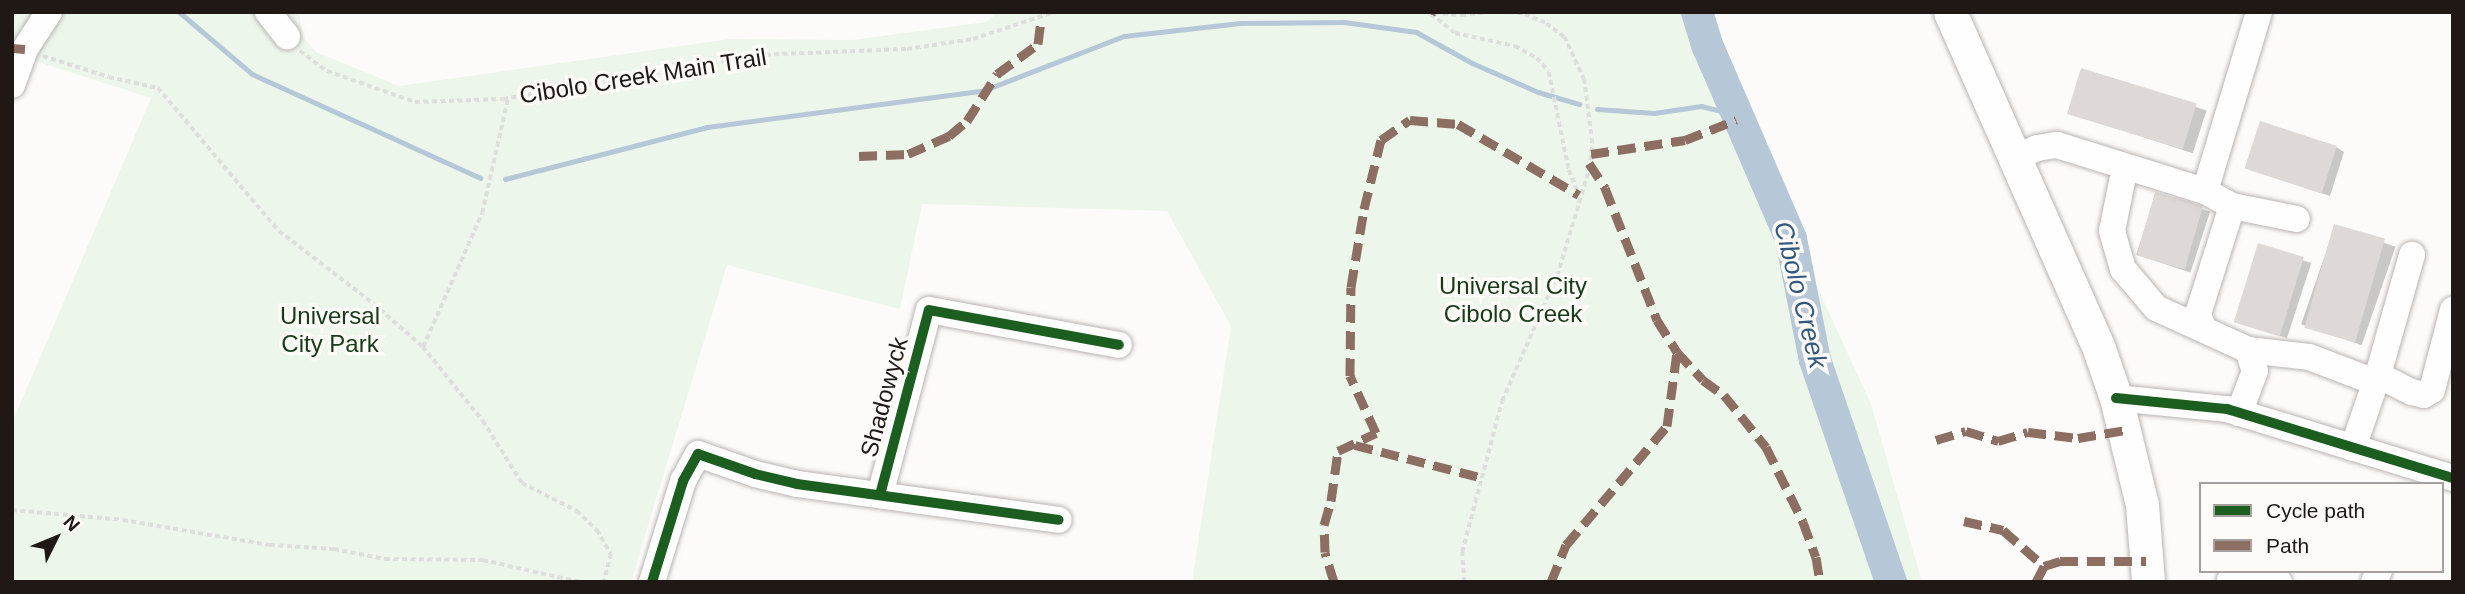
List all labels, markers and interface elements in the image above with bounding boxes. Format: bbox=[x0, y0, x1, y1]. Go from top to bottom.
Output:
street label: Cibolo Creek Main Trail bbox=[517, 42, 769, 110]
water label: Cibolo Creek bbox=[1767, 218, 1833, 372]
park label: Universal City Cibolo Creek bbox=[1439, 272, 1587, 328]
park label: Universal City Park bbox=[280, 302, 380, 358]
street label: Shadowyck bbox=[854, 334, 914, 460]
legend bbox=[2199, 482, 2444, 573]
text: Cycle path bbox=[2266, 499, 2365, 522]
north arrow bbox=[21, 503, 91, 573]
text: N bbox=[59, 511, 84, 536]
text: Path bbox=[2266, 534, 2309, 557]

